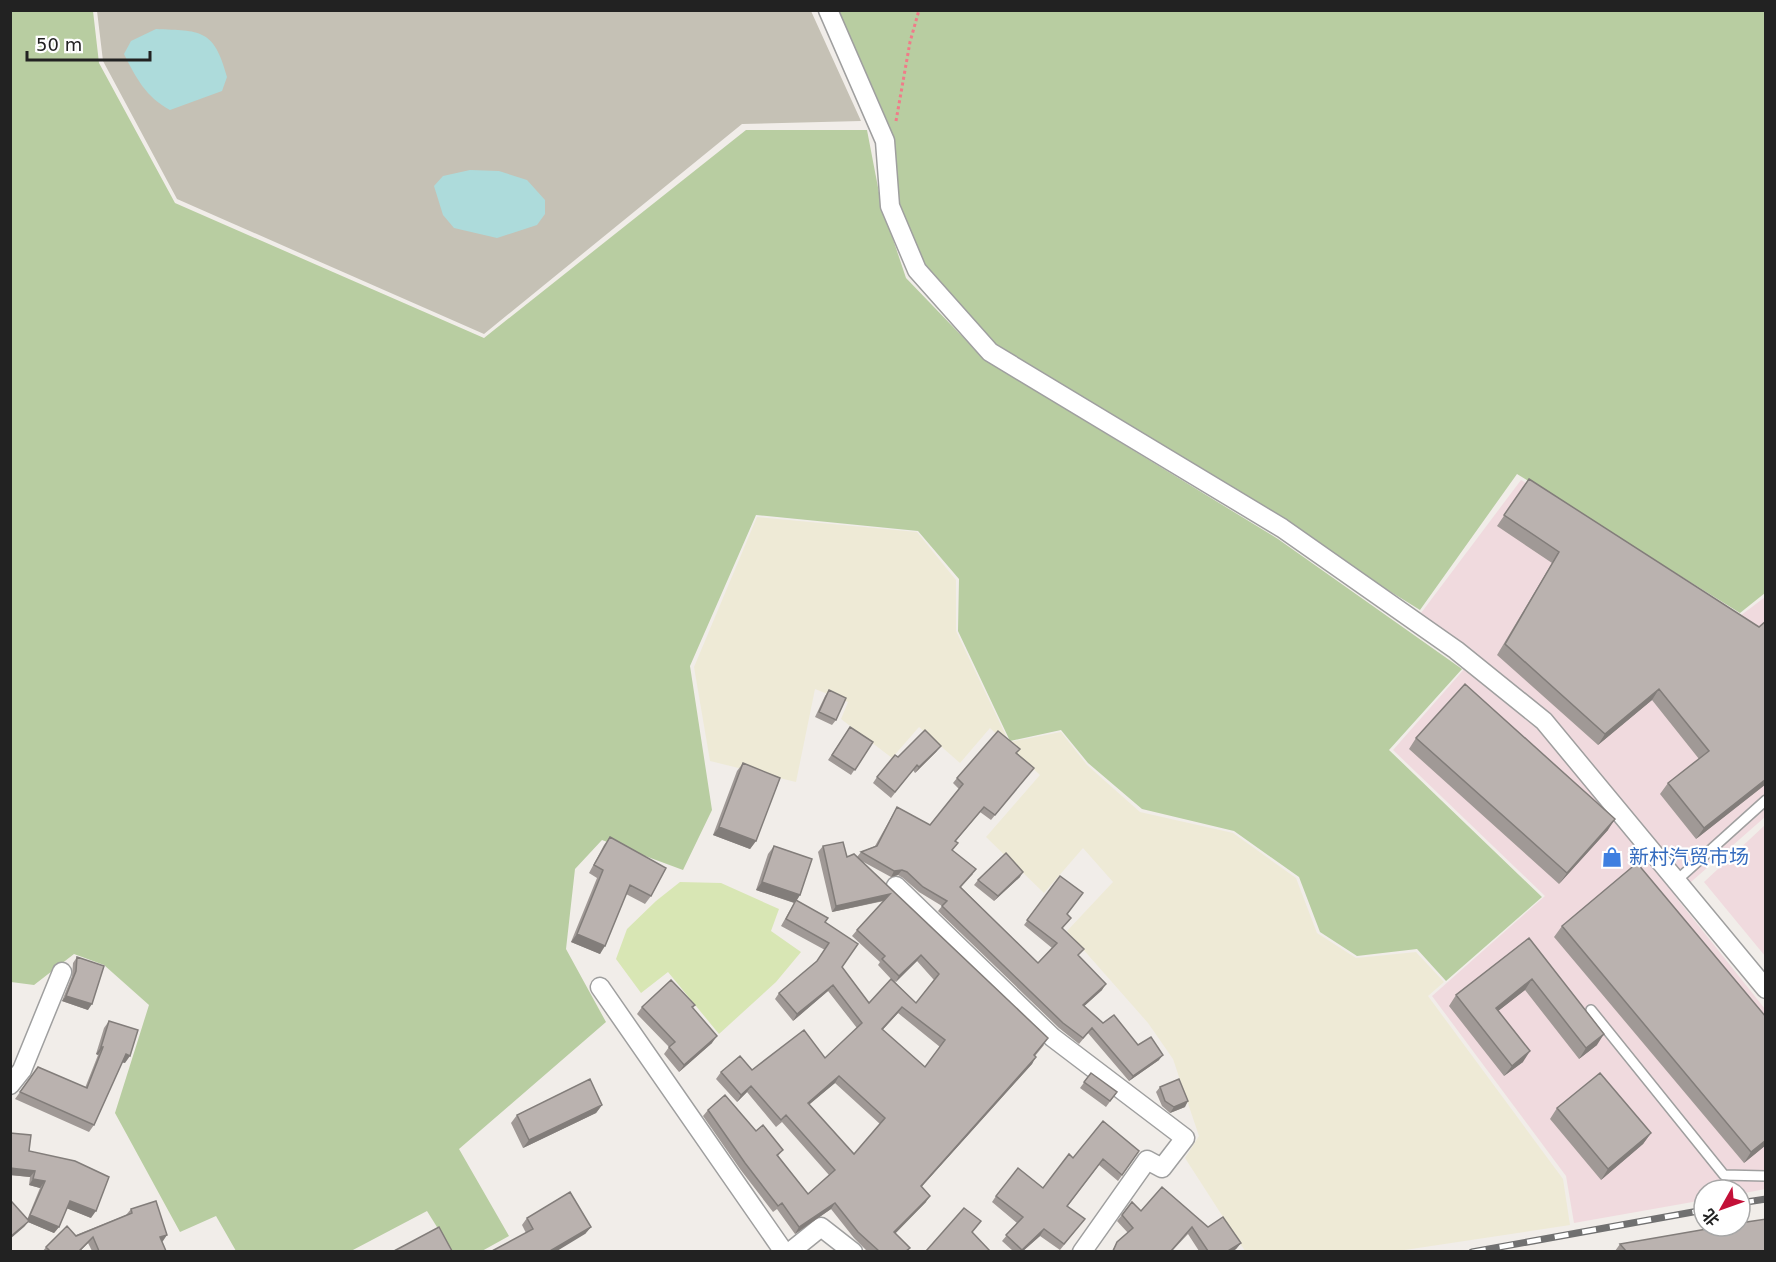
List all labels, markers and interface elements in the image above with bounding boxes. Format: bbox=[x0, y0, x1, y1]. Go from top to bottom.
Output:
scale bar bbox=[27, 24, 150, 62]
text: 50 m bbox=[36, 34, 82, 55]
shop icon: 新村汽贸市场 bbox=[1600, 845, 1624, 869]
place label: 新村汽贸市场 bbox=[1629, 845, 1749, 869]
north arrow bbox=[1692, 1178, 1752, 1238]
text: 北 bbox=[1698, 1205, 1723, 1230]

